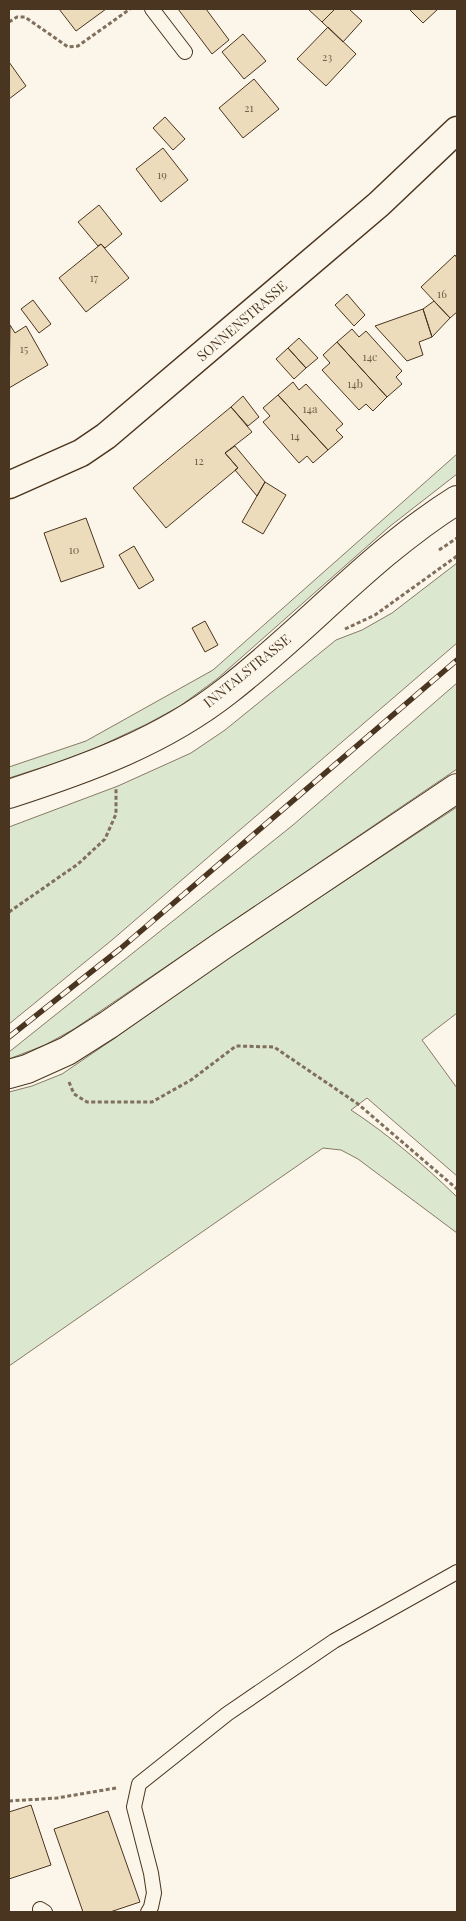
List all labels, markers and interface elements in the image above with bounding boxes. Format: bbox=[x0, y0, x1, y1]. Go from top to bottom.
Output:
house number: 23 bbox=[322, 49, 332, 64]
house number: 21 bbox=[244, 100, 254, 115]
house number: 19 bbox=[157, 167, 167, 182]
house number: 17 bbox=[90, 270, 99, 285]
street label: SONNENSTRASSE bbox=[192, 276, 291, 365]
house number: 16 bbox=[437, 286, 447, 301]
house number: 15 bbox=[20, 341, 29, 356]
house number: 14c bbox=[363, 349, 377, 364]
house number: 14b bbox=[347, 376, 363, 391]
house number: 14a bbox=[303, 401, 318, 416]
house number: 14 bbox=[290, 428, 300, 443]
house number: 12 bbox=[194, 453, 204, 468]
house number: 10 bbox=[69, 542, 80, 557]
street label: INNTALSTRASSE bbox=[199, 630, 294, 712]

